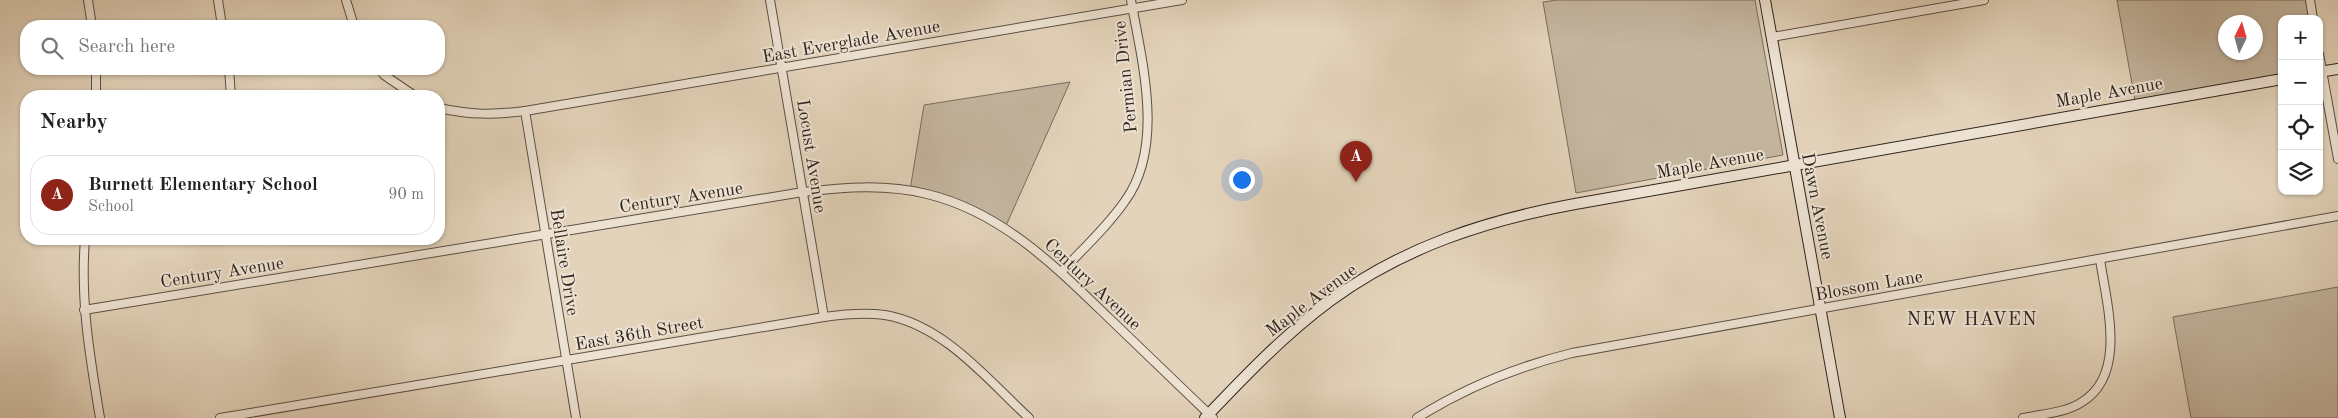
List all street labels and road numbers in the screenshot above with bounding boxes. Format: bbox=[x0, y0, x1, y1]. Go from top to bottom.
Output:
street label: East Everglade Avenue bbox=[761, 17, 942, 67]
street label: Permian Drive bbox=[1111, 20, 1141, 134]
street label: Maple Avenue bbox=[2054, 75, 2164, 111]
street label: Locust Avenue bbox=[793, 98, 829, 214]
street label: Maple Avenue bbox=[1655, 146, 1765, 182]
street label: Dawn Avenue bbox=[1798, 151, 1836, 261]
street label: Century Avenue bbox=[618, 179, 744, 217]
street label: Bellaire Drive bbox=[547, 207, 581, 317]
street label: Century Avenue bbox=[1040, 235, 1144, 334]
street label: Century Avenue bbox=[159, 254, 285, 292]
street label: Maple Avenue bbox=[1263, 261, 1360, 341]
street label: Blossom Lane bbox=[1814, 268, 1924, 304]
street label: East 36th Street bbox=[574, 314, 705, 354]

